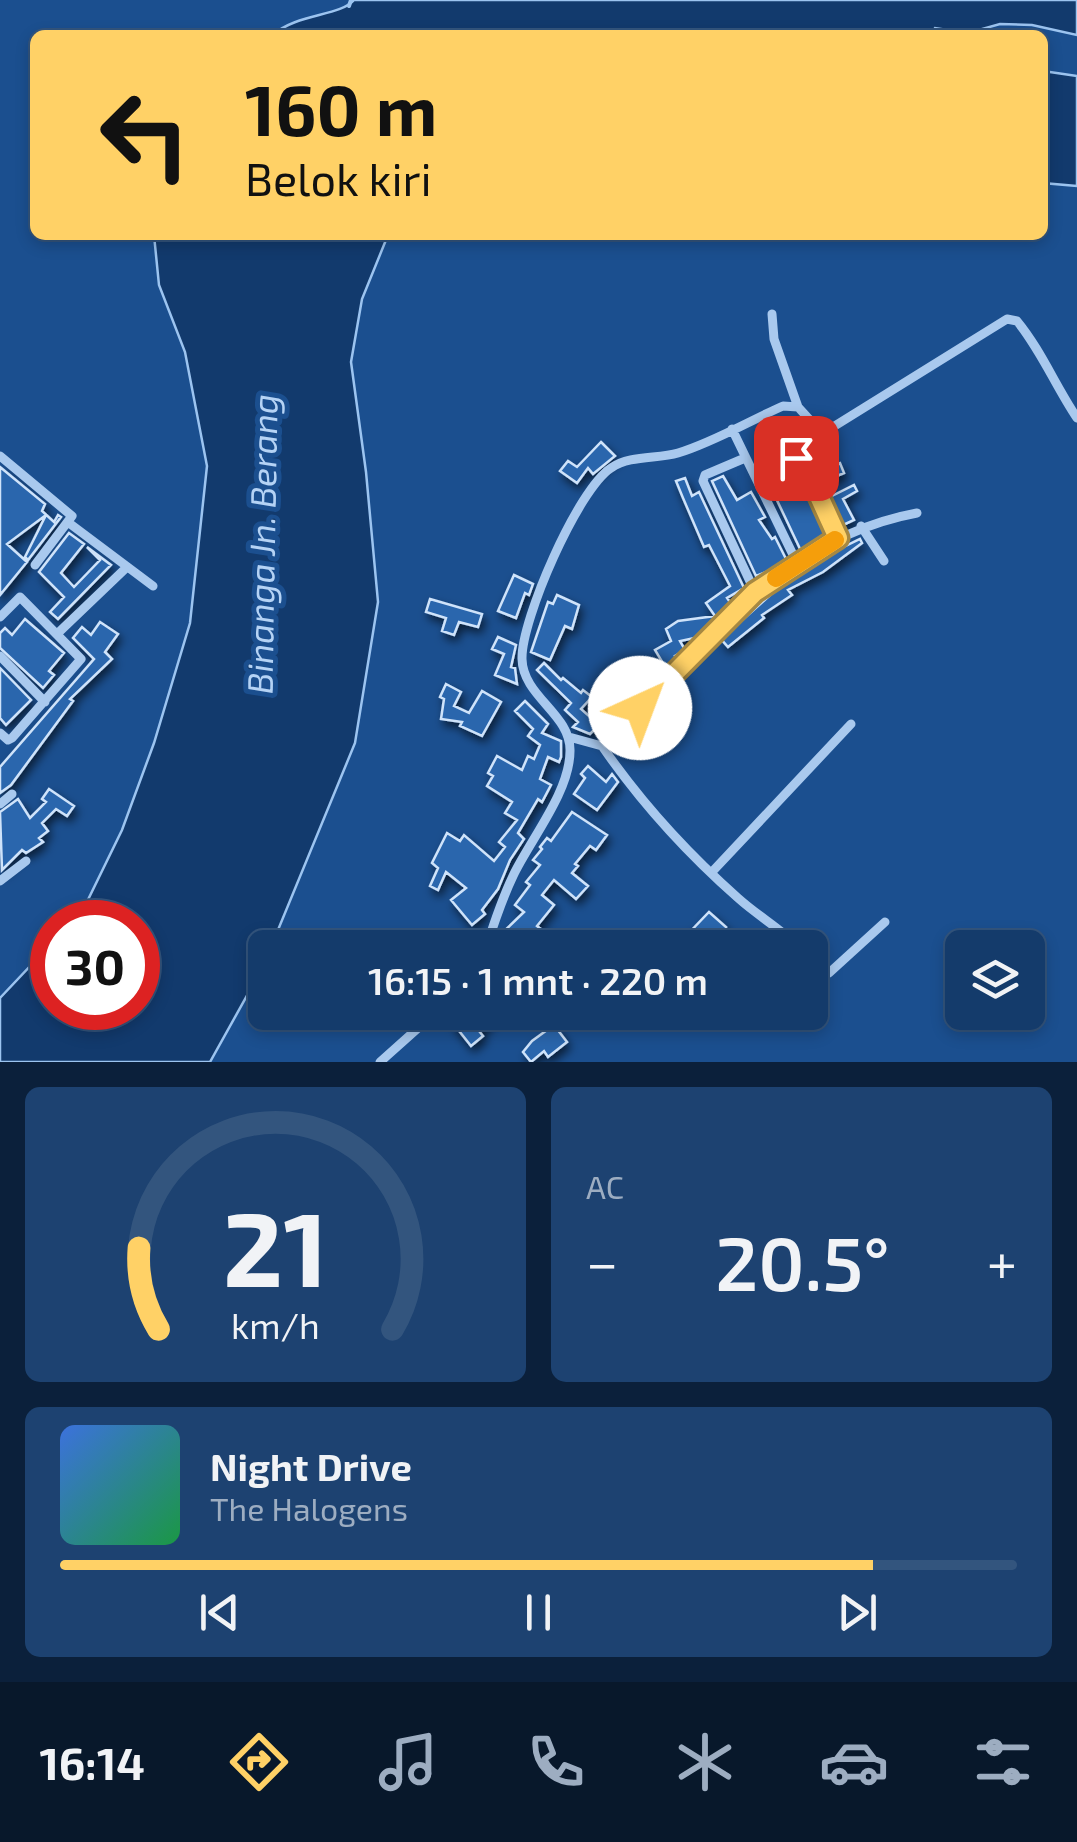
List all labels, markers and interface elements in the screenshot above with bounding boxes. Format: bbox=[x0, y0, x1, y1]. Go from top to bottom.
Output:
text: 160 m bbox=[245, 66, 438, 150]
icon: left bbox=[80, 70, 210, 200]
text: Belok kiri bbox=[245, 151, 432, 205]
water label: Binanga Jn. Berang bbox=[237, 394, 285, 694]
pin bbox=[754, 416, 839, 501]
icon: arrive bbox=[769, 431, 824, 486]
position arrow bbox=[588, 656, 692, 760]
speed limit sign: 30 bbox=[30, 900, 160, 1030]
map controls bbox=[945, 930, 1045, 1030]
button: layers bbox=[945, 930, 1045, 1030]
text: 16:15 · 1 mnt · 220 m bbox=[368, 957, 708, 1003]
text: AC bbox=[586, 1167, 624, 1205]
text: 21 bbox=[223, 1183, 328, 1308]
text: 20.5° bbox=[715, 1216, 890, 1306]
text: − bbox=[586, 1228, 618, 1294]
text: + bbox=[987, 1228, 1017, 1294]
text: km/h bbox=[231, 1303, 320, 1346]
text: Night Drive bbox=[210, 1443, 412, 1489]
text: The Halogens bbox=[210, 1489, 408, 1527]
icon: previous bbox=[192, 1585, 247, 1640]
icon: pause bbox=[511, 1585, 566, 1640]
icon: next bbox=[830, 1585, 885, 1640]
icon: directions bbox=[224, 1727, 294, 1797]
icon: music bbox=[373, 1727, 443, 1797]
icon: phone bbox=[521, 1727, 591, 1797]
icon: climate bbox=[670, 1727, 740, 1797]
icon: car bbox=[819, 1727, 889, 1797]
icon: filters bbox=[968, 1727, 1038, 1797]
text: 16:14 bbox=[39, 1735, 145, 1789]

